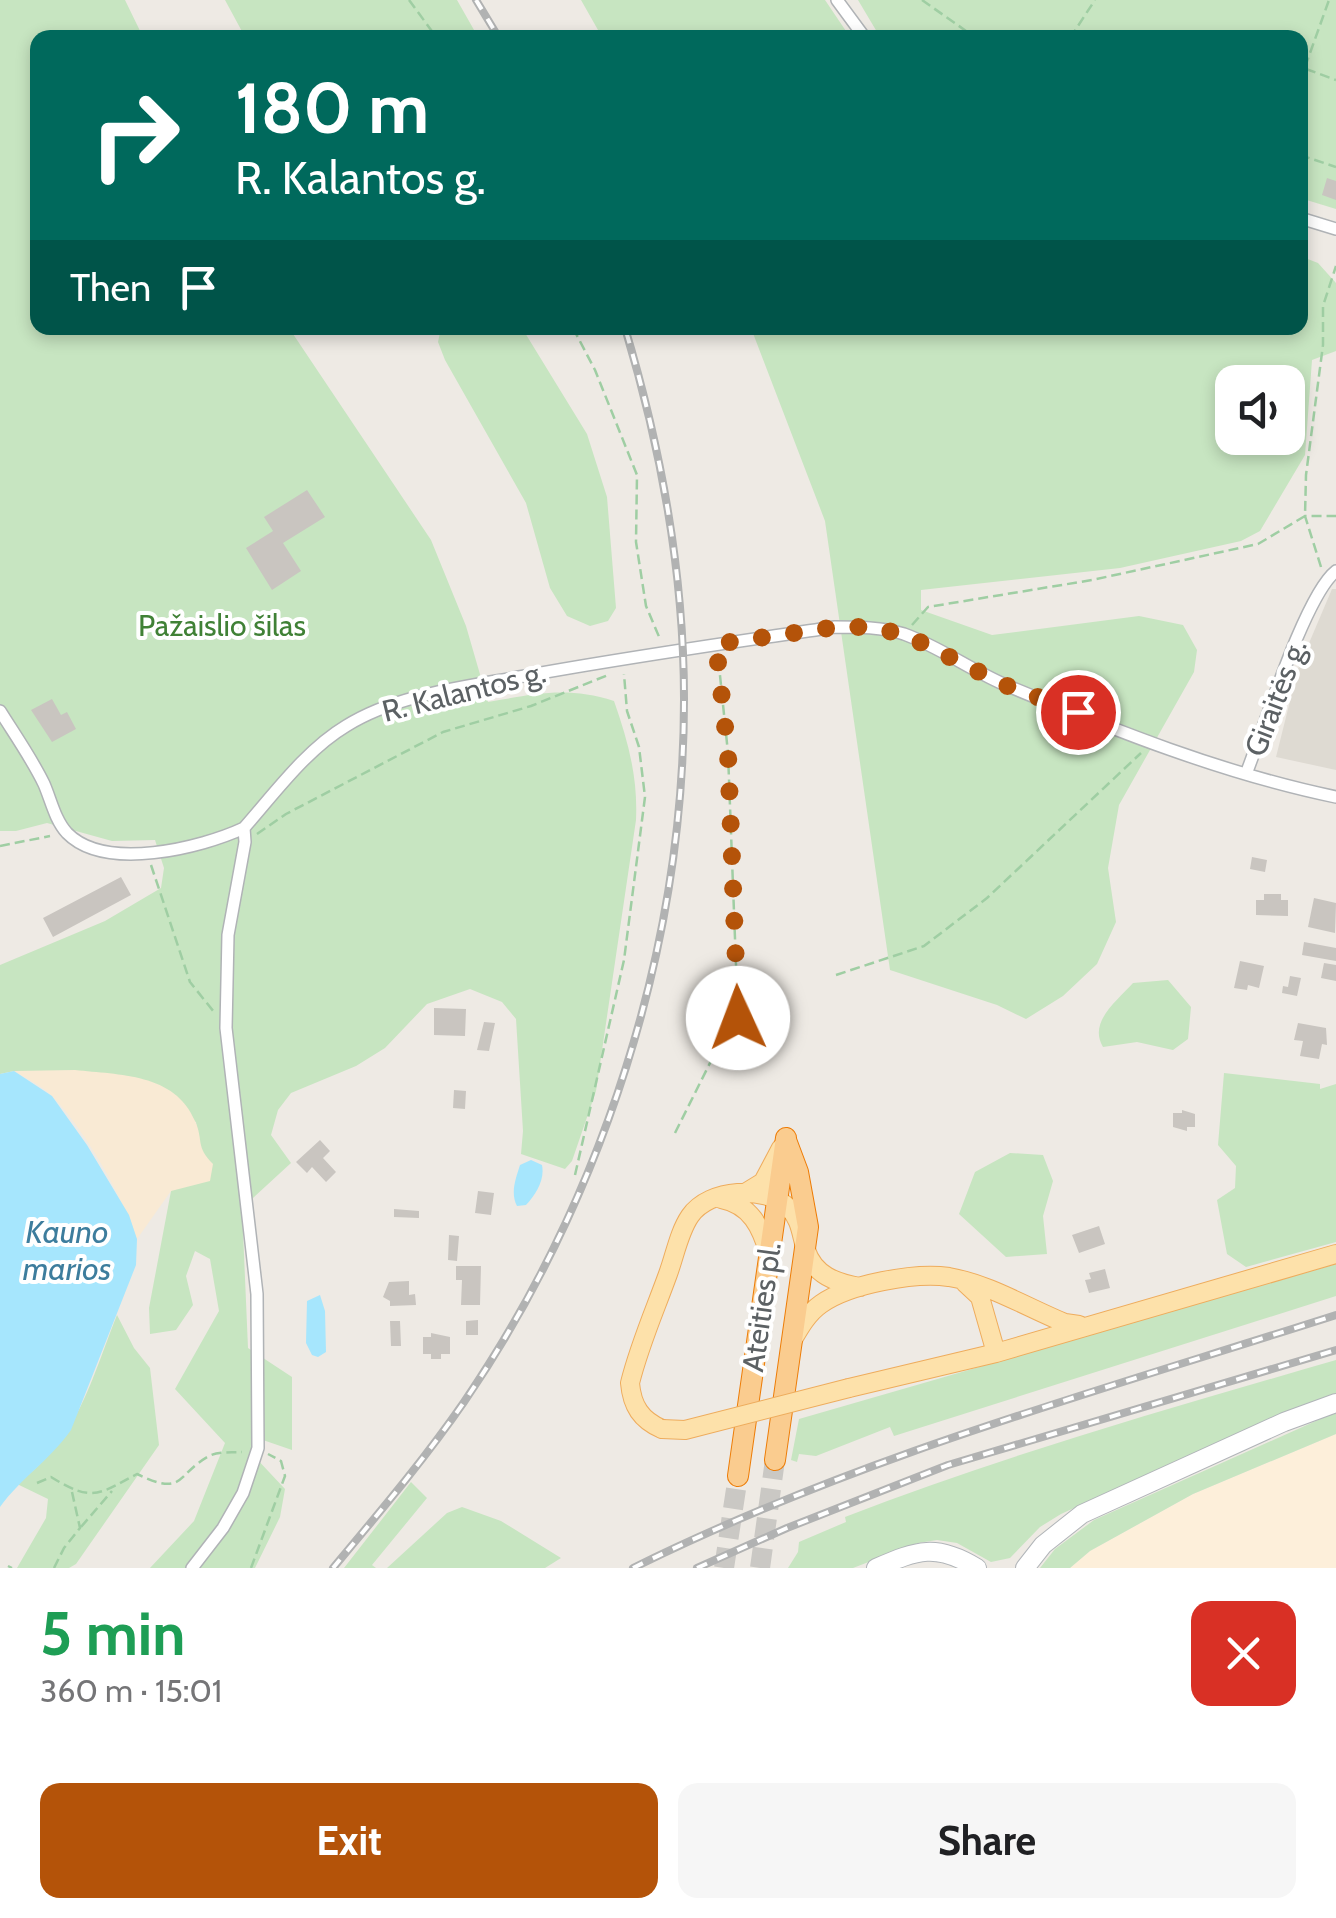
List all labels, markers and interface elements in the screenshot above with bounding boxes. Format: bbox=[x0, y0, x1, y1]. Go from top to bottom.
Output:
text: 180 m bbox=[235, 65, 429, 151]
icon: right bbox=[70, 70, 200, 200]
text: R. Kalantos g. bbox=[235, 151, 486, 205]
icon: arrive bbox=[171, 260, 226, 315]
text: Then bbox=[70, 264, 151, 311]
map controls bbox=[1215, 365, 1305, 455]
button: sound bbox=[1215, 365, 1305, 455]
park label: Pažaislio šilas bbox=[138, 607, 306, 644]
street label: Giraitės g. bbox=[1236, 634, 1315, 761]
street label: R. Kalantos g. bbox=[378, 653, 550, 730]
pin bbox=[1036, 670, 1121, 755]
icon: arrive bbox=[1051, 685, 1106, 740]
position arrow bbox=[686, 966, 790, 1070]
water label: Kauno marios bbox=[23, 1212, 111, 1288]
street label: Ateities pl. bbox=[734, 1240, 789, 1374]
text: 5 min bbox=[40, 1597, 185, 1670]
button: close bbox=[1191, 1601, 1296, 1706]
text: 360 m · 15:01 bbox=[40, 1671, 222, 1710]
button: Exit bbox=[40, 1783, 658, 1898]
button: Share bbox=[678, 1783, 1296, 1898]

